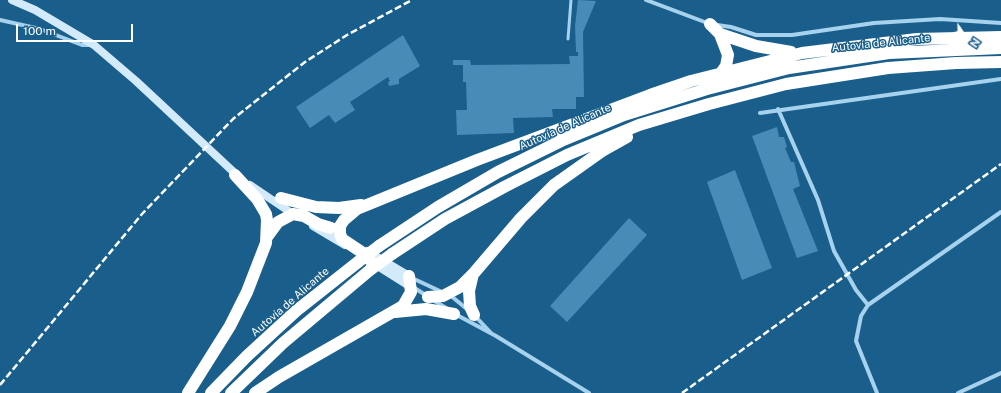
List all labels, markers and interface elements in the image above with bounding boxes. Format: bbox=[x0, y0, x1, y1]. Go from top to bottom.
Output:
scale bar bbox=[18, 16, 135, 42]
north arrow bbox=[945, 16, 985, 56]
text: 100 m bbox=[23, 24, 56, 38]
street label: Autovía de Alicante bbox=[831, 31, 931, 55]
text: N bbox=[968, 36, 982, 50]
street label: Autovía de Alicante bbox=[517, 101, 613, 153]
street label: Autovía de Alicante bbox=[248, 265, 332, 339]

